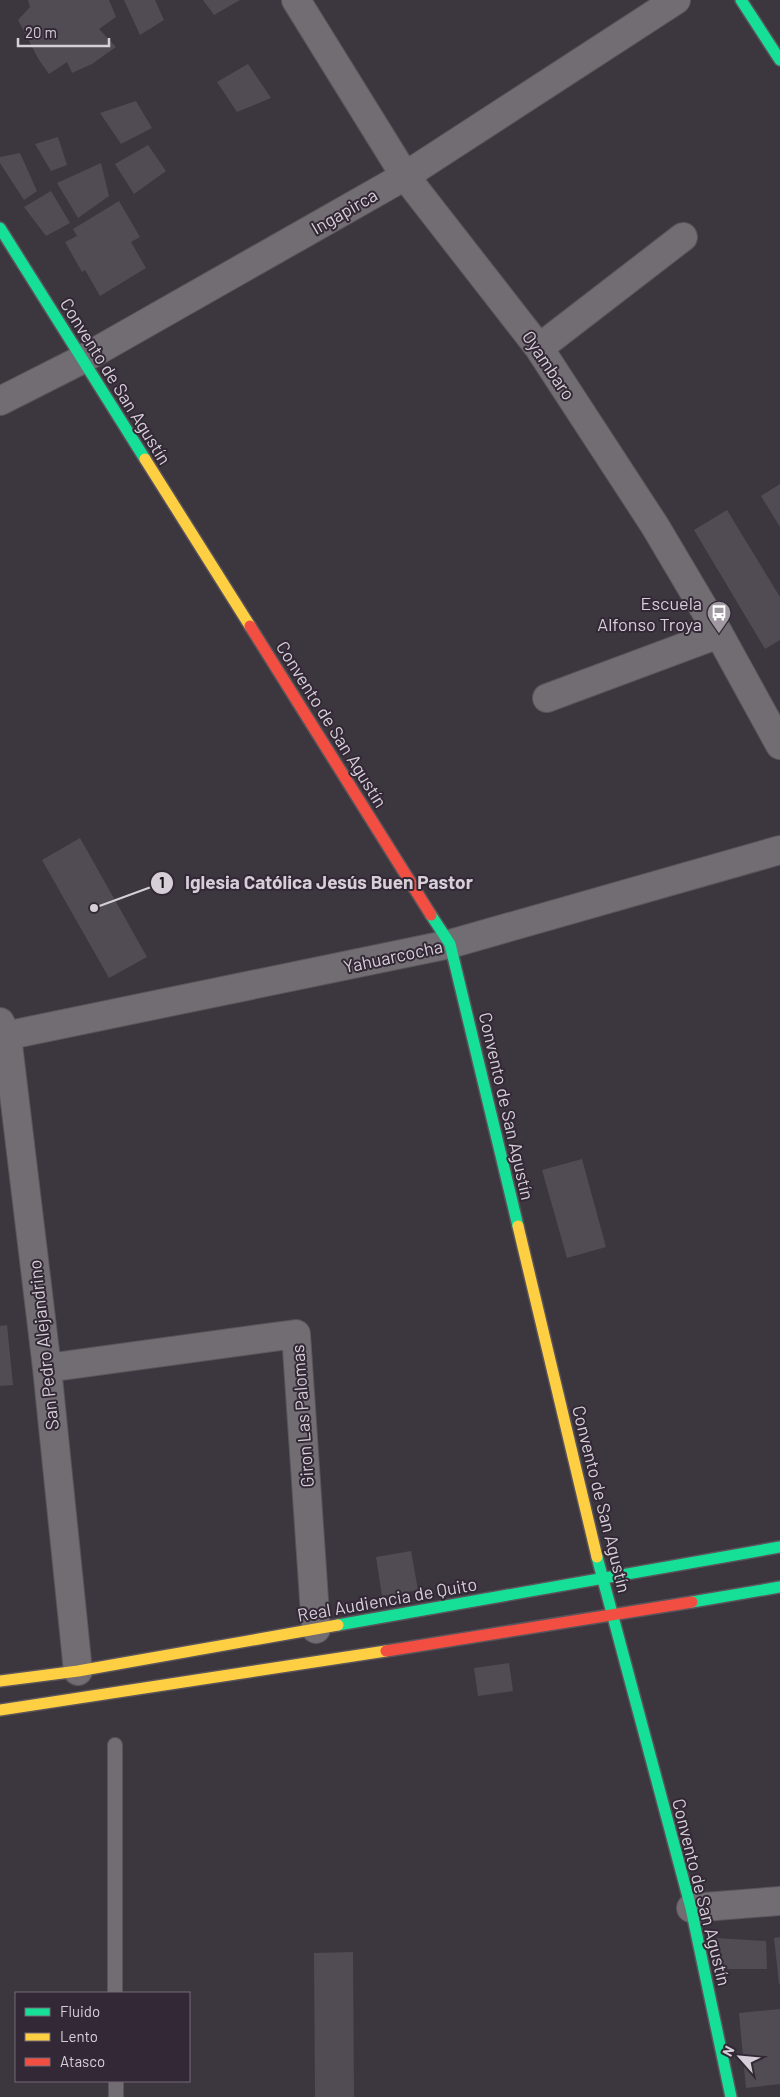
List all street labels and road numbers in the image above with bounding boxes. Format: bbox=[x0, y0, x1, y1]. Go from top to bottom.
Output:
street label: Ingapirca bbox=[307, 183, 381, 239]
street label: Convento de San Agustín bbox=[56, 294, 176, 468]
street label: Oyambaro bbox=[518, 326, 580, 404]
street label: Convento de San Agustín bbox=[272, 637, 392, 811]
street label: Yahuarcocha bbox=[341, 935, 445, 977]
street label: Convento de San Agustín bbox=[475, 1010, 539, 1202]
street label: San Pedro Alejandrino bbox=[23, 1259, 63, 1431]
street label: Giron Las Palomas bbox=[286, 1344, 318, 1488]
street label: Convento de San Agustín bbox=[568, 1403, 636, 1595]
street label: Real Audiencia de Quito bbox=[295, 1572, 479, 1626]
street label: Convento de San Agustín bbox=[668, 1796, 736, 1988]

